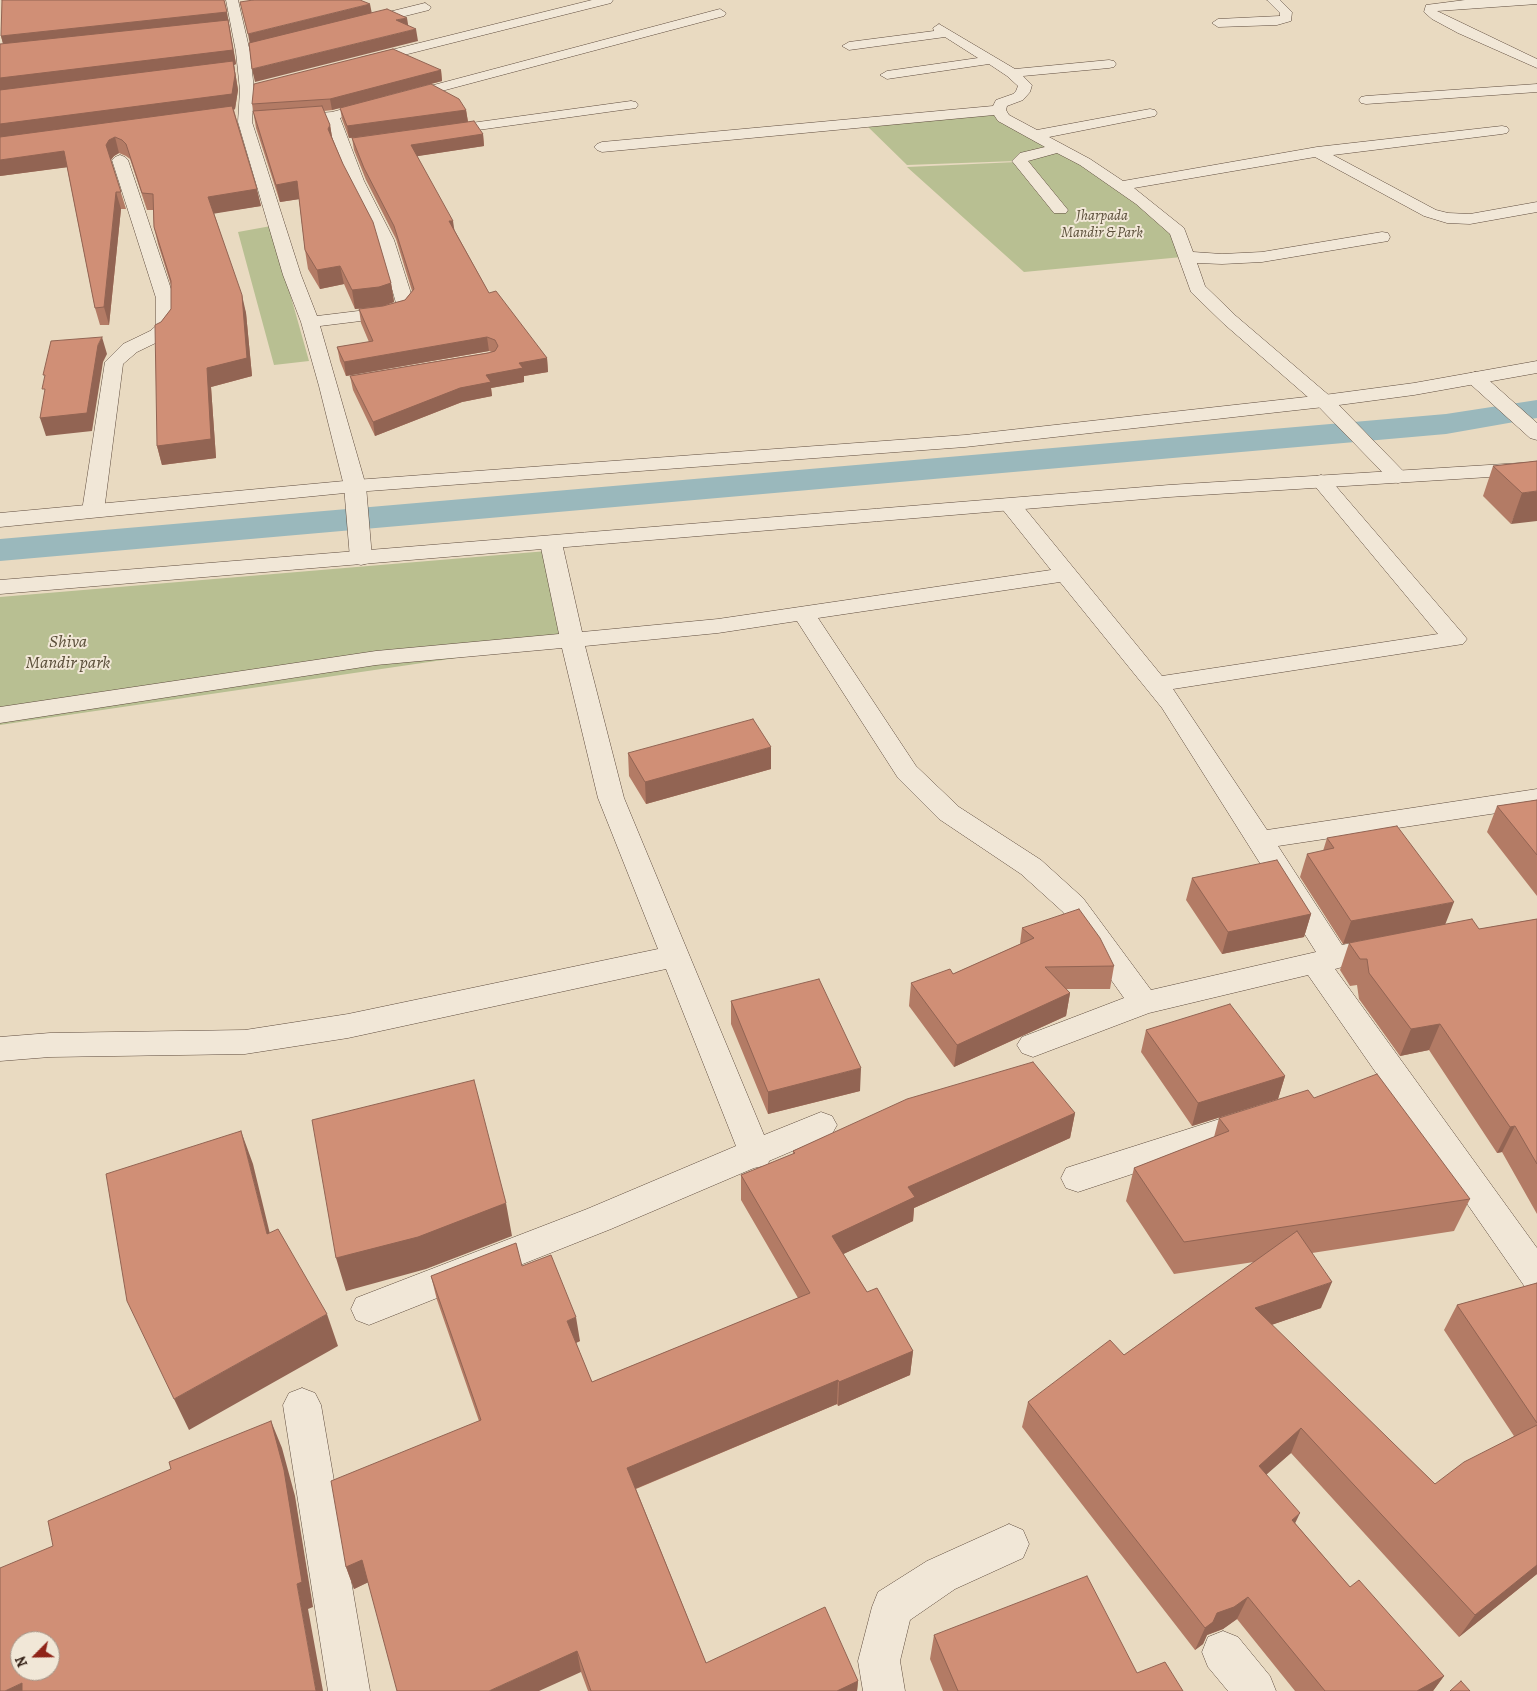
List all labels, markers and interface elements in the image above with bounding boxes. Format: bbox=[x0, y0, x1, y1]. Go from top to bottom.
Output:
park label: Jharpada Mandir & Park bbox=[1061, 207, 1143, 242]
park label: Shiva Mandir park bbox=[26, 632, 110, 674]
north arrow bbox=[10, 1631, 60, 1681]
text: N bbox=[11, 1653, 32, 1670]

